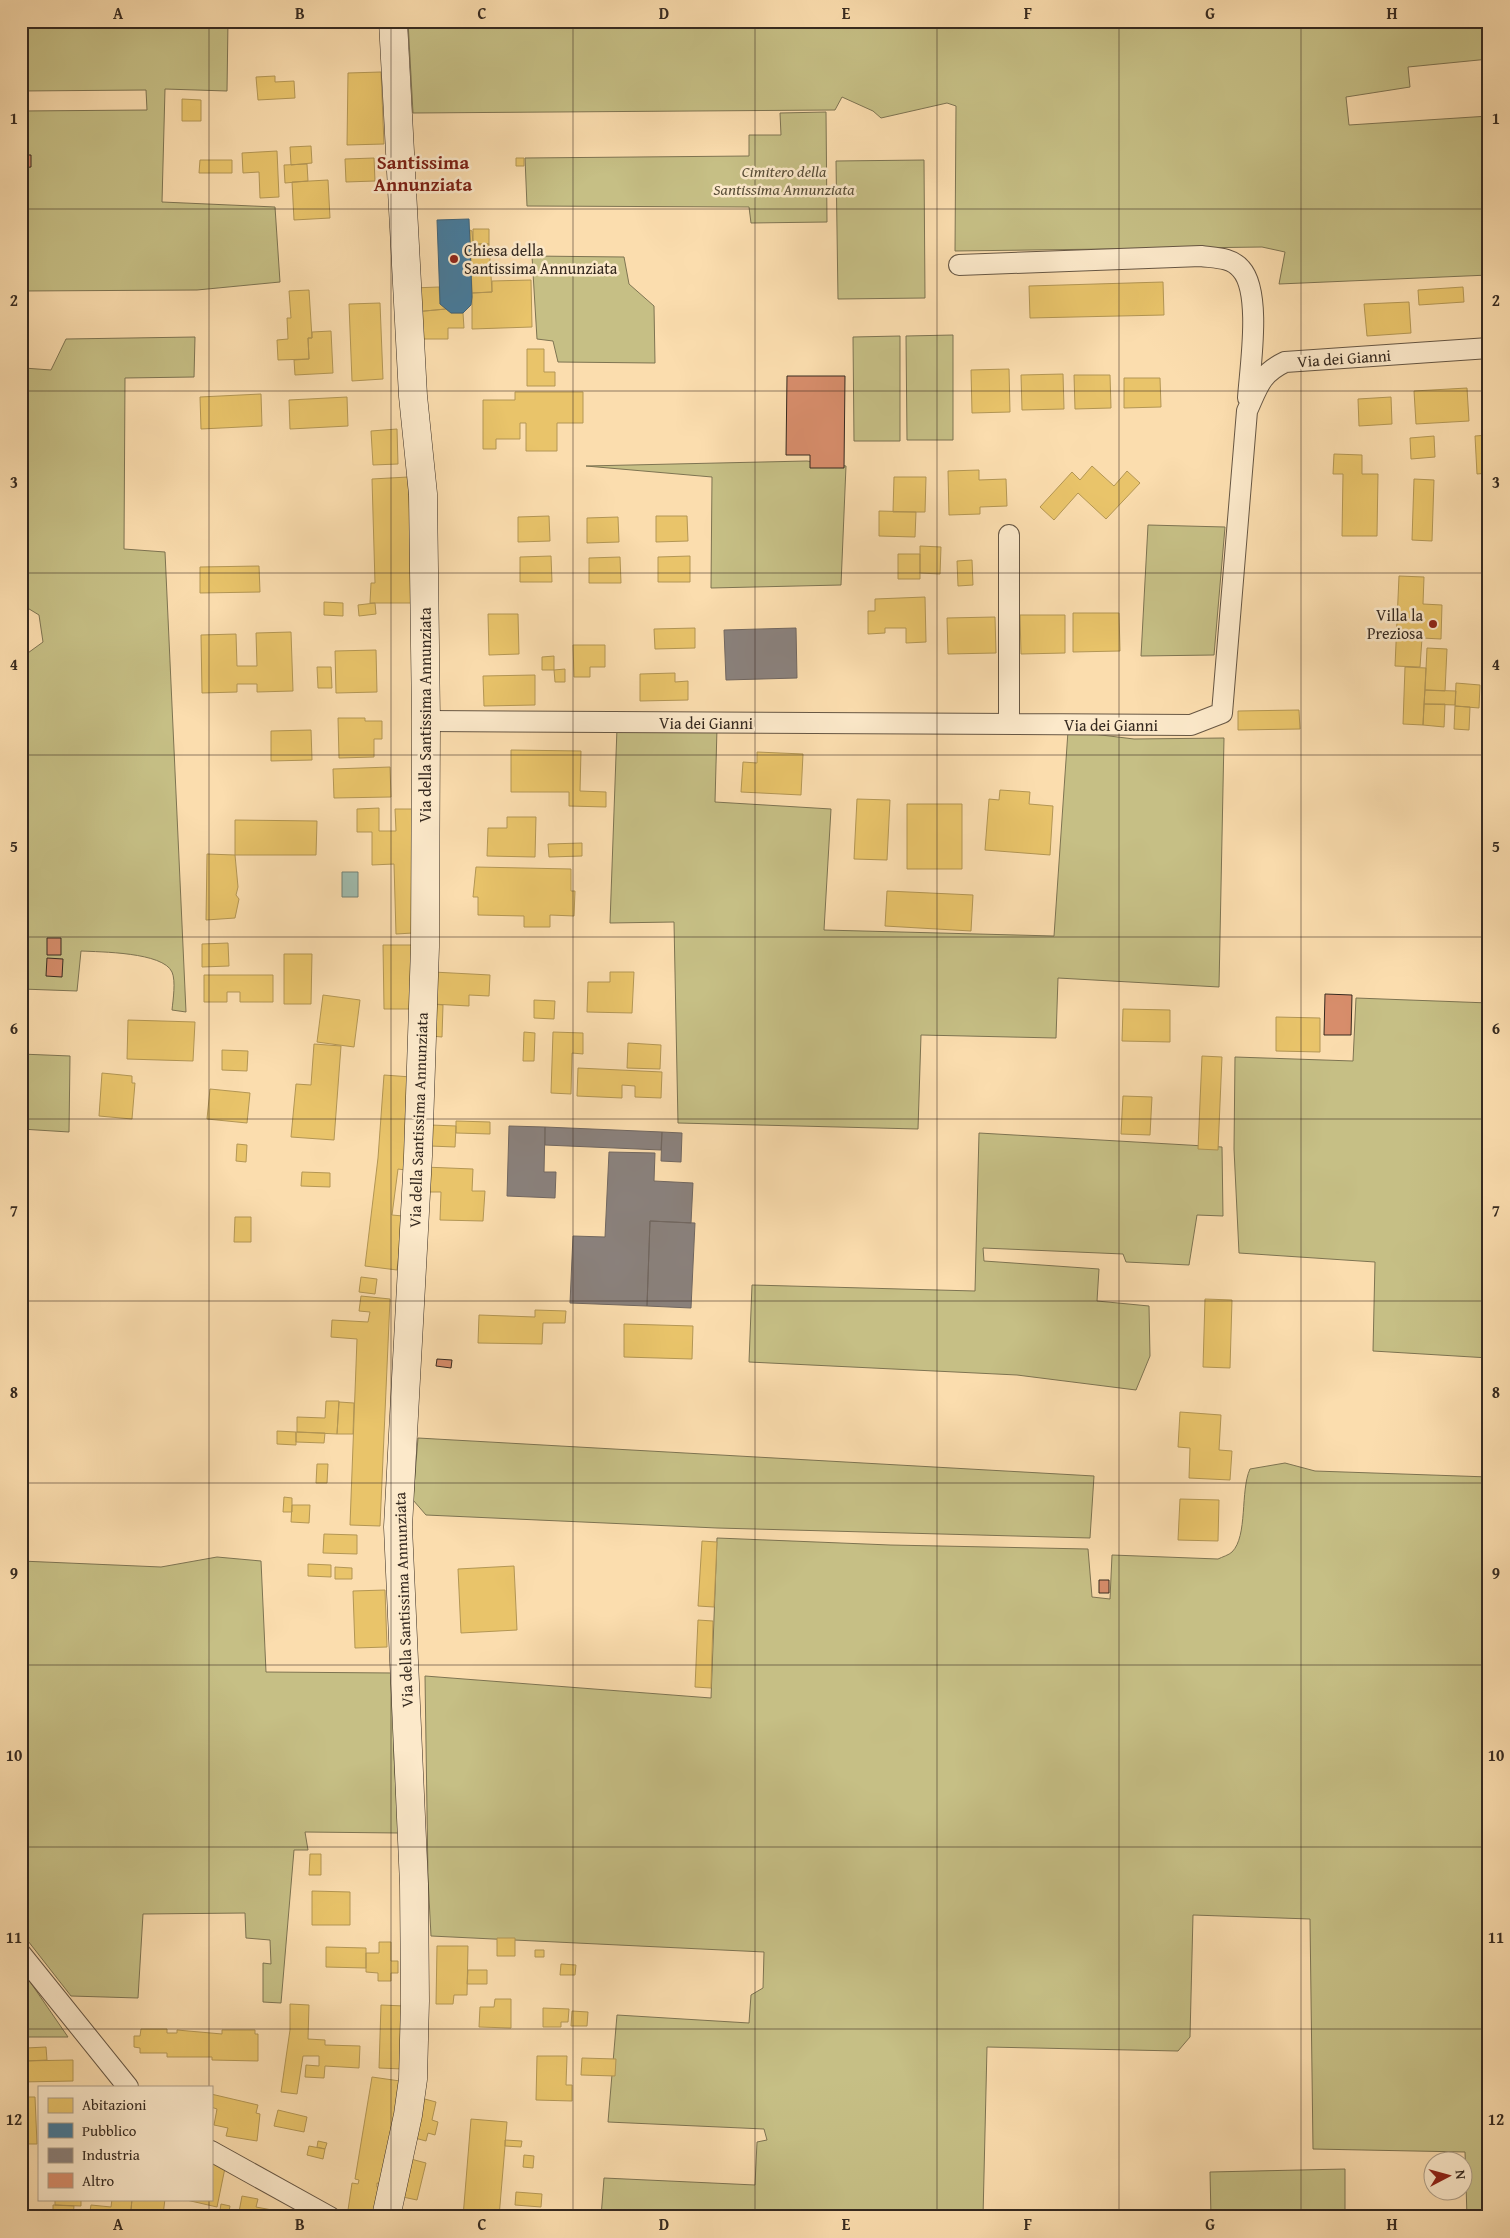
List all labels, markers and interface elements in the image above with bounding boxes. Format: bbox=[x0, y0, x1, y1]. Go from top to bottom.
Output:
text: A bbox=[113, 1, 124, 25]
text: B bbox=[295, 1, 305, 25]
text: C bbox=[477, 1, 487, 25]
text: D bbox=[659, 1, 669, 25]
text: E bbox=[842, 1, 851, 25]
text: F bbox=[1024, 1, 1032, 25]
text: G bbox=[1205, 1, 1215, 25]
text: H bbox=[1386, 1, 1398, 25]
text: 1 bbox=[10, 106, 18, 130]
text: 1 bbox=[1492, 106, 1500, 130]
district label: Santissima Annunziata bbox=[374, 148, 472, 198]
park label: Cimitero della Santissima Annunziata bbox=[713, 159, 855, 201]
place label: Chiesa della Santissima Annunziata bbox=[464, 238, 618, 280]
marker: Chiesa della Santissima Annunziata bbox=[448, 253, 460, 265]
text: 2 bbox=[10, 288, 18, 312]
text: 2 bbox=[1492, 288, 1500, 312]
street label: Via dei Gianni bbox=[1296, 343, 1392, 373]
text: 3 bbox=[10, 470, 18, 494]
text: 3 bbox=[1492, 470, 1500, 494]
place label: Villa la Preziosa bbox=[1367, 603, 1423, 645]
street label: Via della Santissima Annunziata bbox=[413, 607, 437, 823]
marker: Villa la Preziosa bbox=[1427, 618, 1439, 630]
text: 4 bbox=[10, 652, 18, 676]
text: 4 bbox=[1492, 652, 1500, 676]
street label: Via dei Gianni bbox=[659, 711, 754, 735]
street label: Via dei Gianni bbox=[1064, 713, 1159, 737]
text: 5 bbox=[10, 834, 18, 858]
text: 5 bbox=[1492, 834, 1500, 858]
street label: Via della Santissima Annunziata bbox=[402, 1011, 434, 1228]
text: 6 bbox=[10, 1016, 18, 1040]
text: 6 bbox=[1492, 1016, 1500, 1040]
text: 7 bbox=[10, 1198, 18, 1222]
text: 7 bbox=[1492, 1198, 1500, 1222]
text: 8 bbox=[10, 1380, 18, 1404]
text: 8 bbox=[1492, 1380, 1500, 1404]
street label: Via della Santissima Annunziata bbox=[387, 1491, 419, 1708]
text: 9 bbox=[10, 1561, 18, 1585]
text: 9 bbox=[1492, 1561, 1500, 1585]
text: 10 bbox=[6, 1743, 22, 1767]
text: 10 bbox=[1488, 1743, 1504, 1767]
text: 11 bbox=[6, 1925, 22, 1949]
text: 11 bbox=[1488, 1925, 1504, 1949]
legend bbox=[38, 2086, 212, 2200]
text: Abitazioni bbox=[82, 2094, 147, 2115]
text: 12 bbox=[6, 2107, 22, 2131]
text: 12 bbox=[1488, 2107, 1504, 2131]
text: Pubblico bbox=[82, 2120, 137, 2141]
text: Industria bbox=[82, 2144, 140, 2165]
north arrow bbox=[1422, 2150, 1472, 2200]
text: N bbox=[1450, 2169, 1471, 2181]
text: Altro bbox=[82, 2170, 115, 2191]
text: A bbox=[113, 2212, 124, 2236]
text: B bbox=[295, 2212, 305, 2236]
text: C bbox=[477, 2212, 487, 2236]
text: D bbox=[659, 2212, 669, 2236]
text: E bbox=[842, 2212, 851, 2236]
text: F bbox=[1024, 2212, 1032, 2236]
text: G bbox=[1205, 2212, 1215, 2236]
text: H bbox=[1386, 2212, 1398, 2236]

